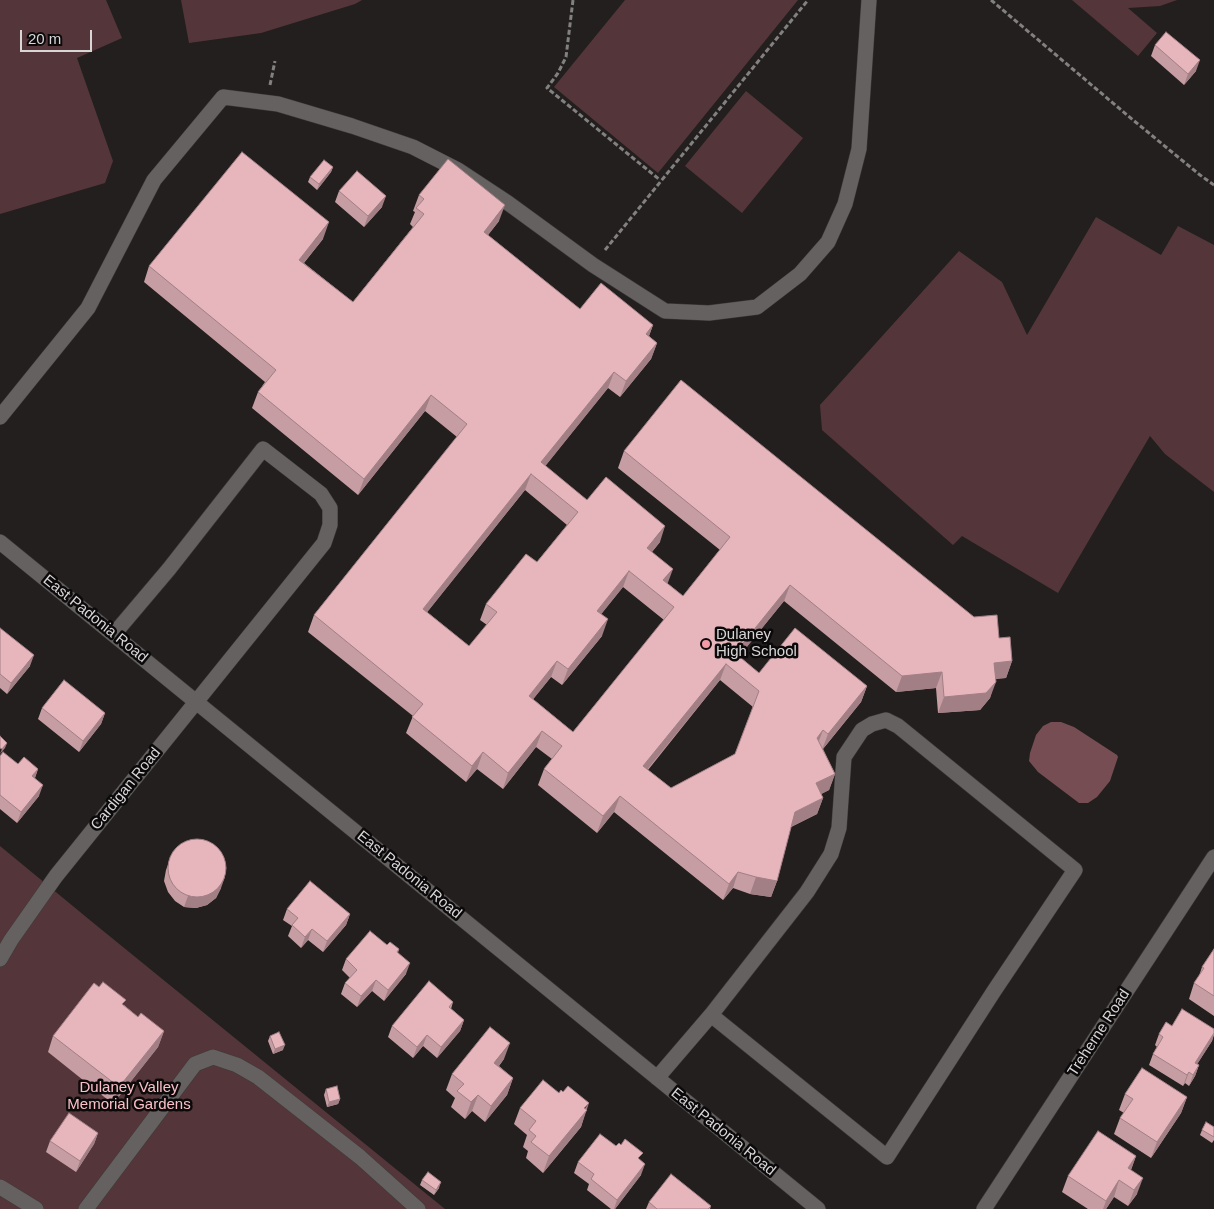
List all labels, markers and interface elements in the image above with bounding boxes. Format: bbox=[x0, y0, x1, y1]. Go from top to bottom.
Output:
scale bar bbox=[22, 20, 95, 52]
text: 20 m bbox=[28, 30, 61, 47]
street label: East Padonia Road bbox=[39, 571, 151, 667]
place label: Dulaney High School bbox=[716, 626, 797, 661]
marker: Dulaney High School bbox=[700, 638, 712, 650]
street label: Cardigan Road bbox=[87, 744, 165, 834]
street label: East Padonia Road bbox=[353, 827, 465, 923]
street label: Treherne Road bbox=[1064, 986, 1134, 1080]
park label: Dulaney Valley Memorial Gardens bbox=[67, 1079, 191, 1114]
street label: East Padonia Road bbox=[667, 1084, 779, 1180]

